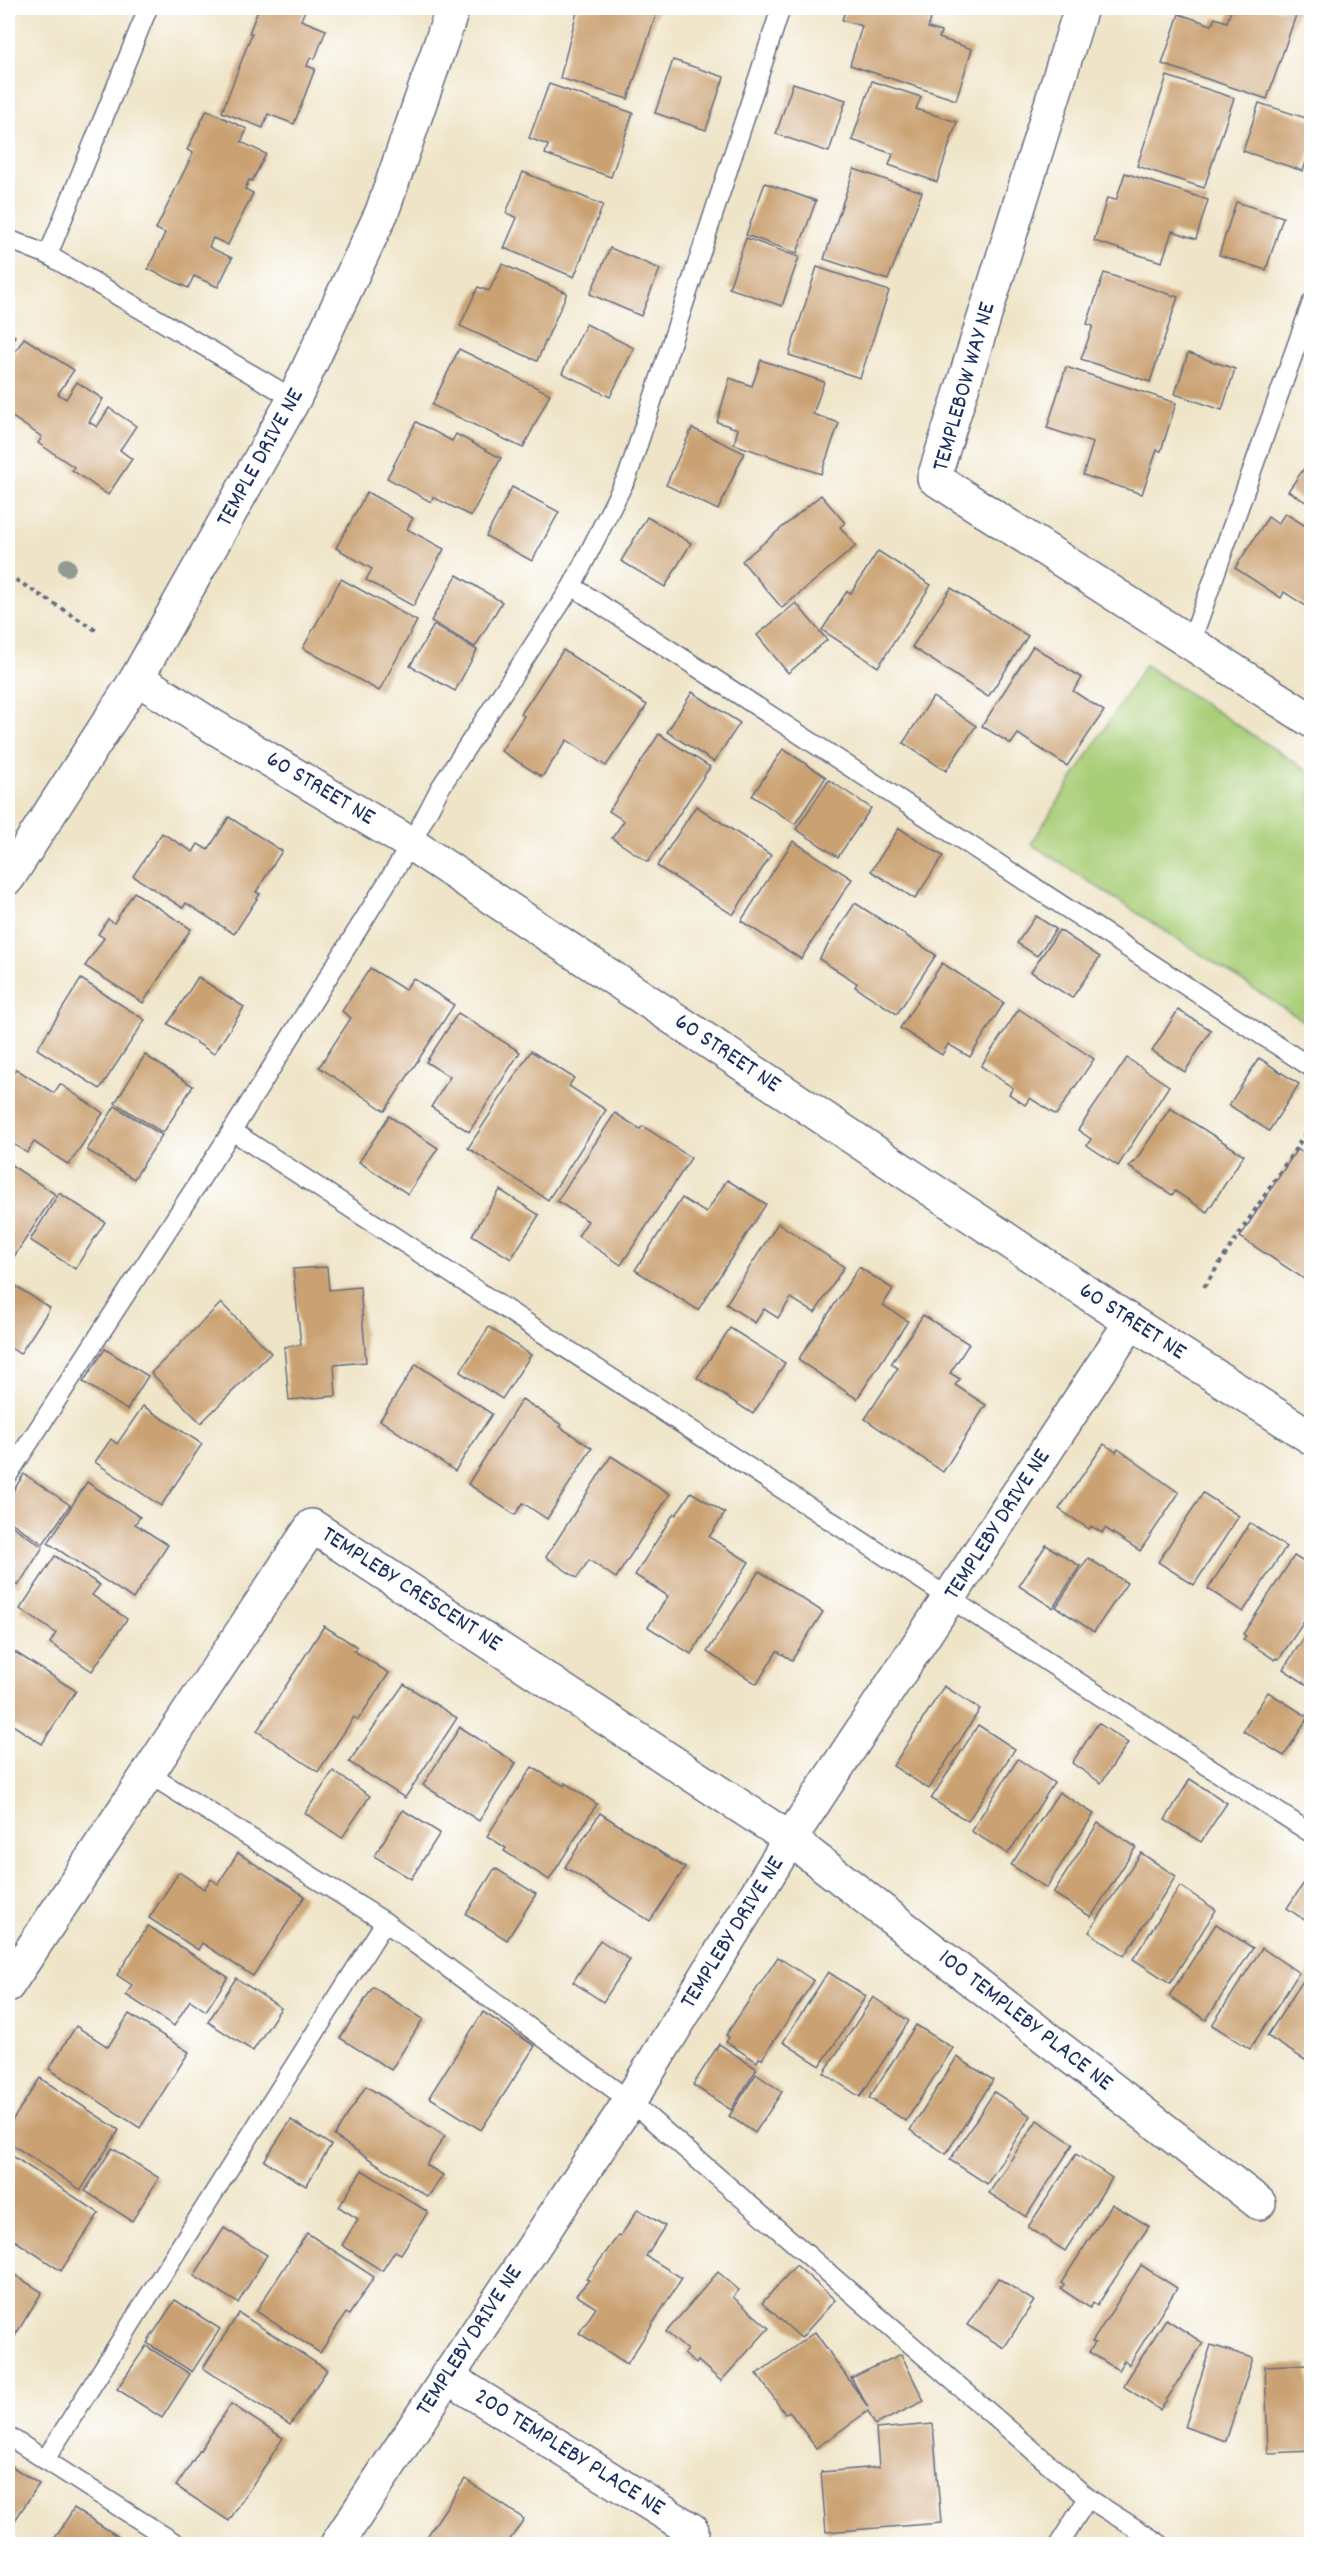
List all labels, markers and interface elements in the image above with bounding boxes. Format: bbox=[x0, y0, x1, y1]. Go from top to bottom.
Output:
street label: TEMPLEBOW WAY NE bbox=[925, 298, 1005, 476]
street label: TEMPLE DRIVE NE bbox=[209, 382, 313, 534]
street label: 60 STREET NE bbox=[259, 743, 381, 835]
street label: 60 STREET NE bbox=[667, 1006, 787, 1102]
street label: 60 STREET NE bbox=[1072, 1275, 1192, 1369]
street label: TEMPLEBY DRIVE NE bbox=[936, 1443, 1060, 1607]
street label: TEMPLEBY CRESCENT NE bbox=[314, 1519, 508, 1661]
street label: TEMPLEBY DRIVE NE bbox=[672, 1850, 794, 2016]
street label: 100 TEMPLEBY PLACE NE bbox=[930, 1942, 1120, 2100]
street label: TEMPLEBY DRIVE NE bbox=[408, 2259, 532, 2423]
street label: 200 TEMPLEBY PLACE NE bbox=[467, 2381, 671, 2525]

